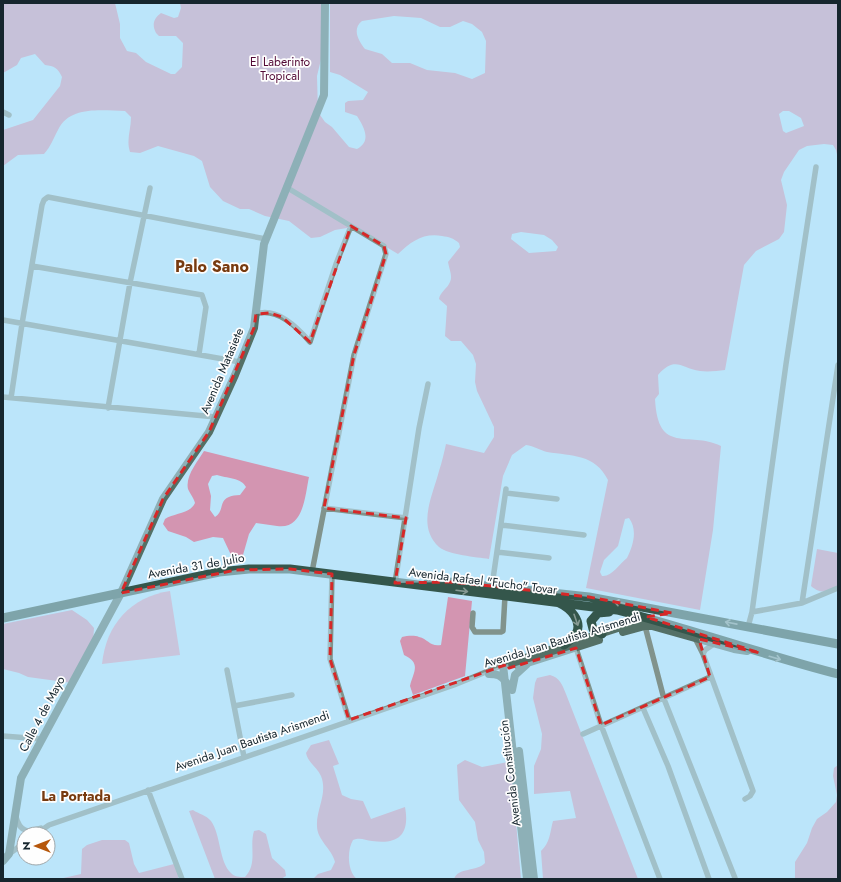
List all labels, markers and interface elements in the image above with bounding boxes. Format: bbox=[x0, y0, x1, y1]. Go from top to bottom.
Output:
park label: El Laberinto Tropical bbox=[250, 53, 311, 85]
district label: Palo Sano bbox=[175, 255, 249, 278]
street label: Avenida Matasiete bbox=[196, 325, 248, 417]
street label: Avenida 31 de Julio bbox=[146, 549, 246, 583]
street label: Avenida Rafael "Fucho" Tovar bbox=[408, 563, 559, 599]
one-way arrow bbox=[455, 587, 468, 594]
one-way arrow bbox=[614, 599, 627, 607]
street label: Avenida Juan Bautista Arismendi bbox=[482, 608, 642, 672]
one-way arrow bbox=[573, 614, 580, 627]
one-way arrow bbox=[725, 619, 738, 627]
one-way arrow bbox=[768, 655, 781, 662]
street label: Calle 4 de Mayo bbox=[14, 672, 70, 755]
street label: Avenida Juan Bautista Arismendi bbox=[172, 706, 332, 776]
street label: Avenida Constitución bbox=[495, 719, 525, 827]
district label: La Portada bbox=[41, 786, 111, 806]
north arrow bbox=[16, 826, 56, 866]
text: N bbox=[18, 842, 34, 850]

